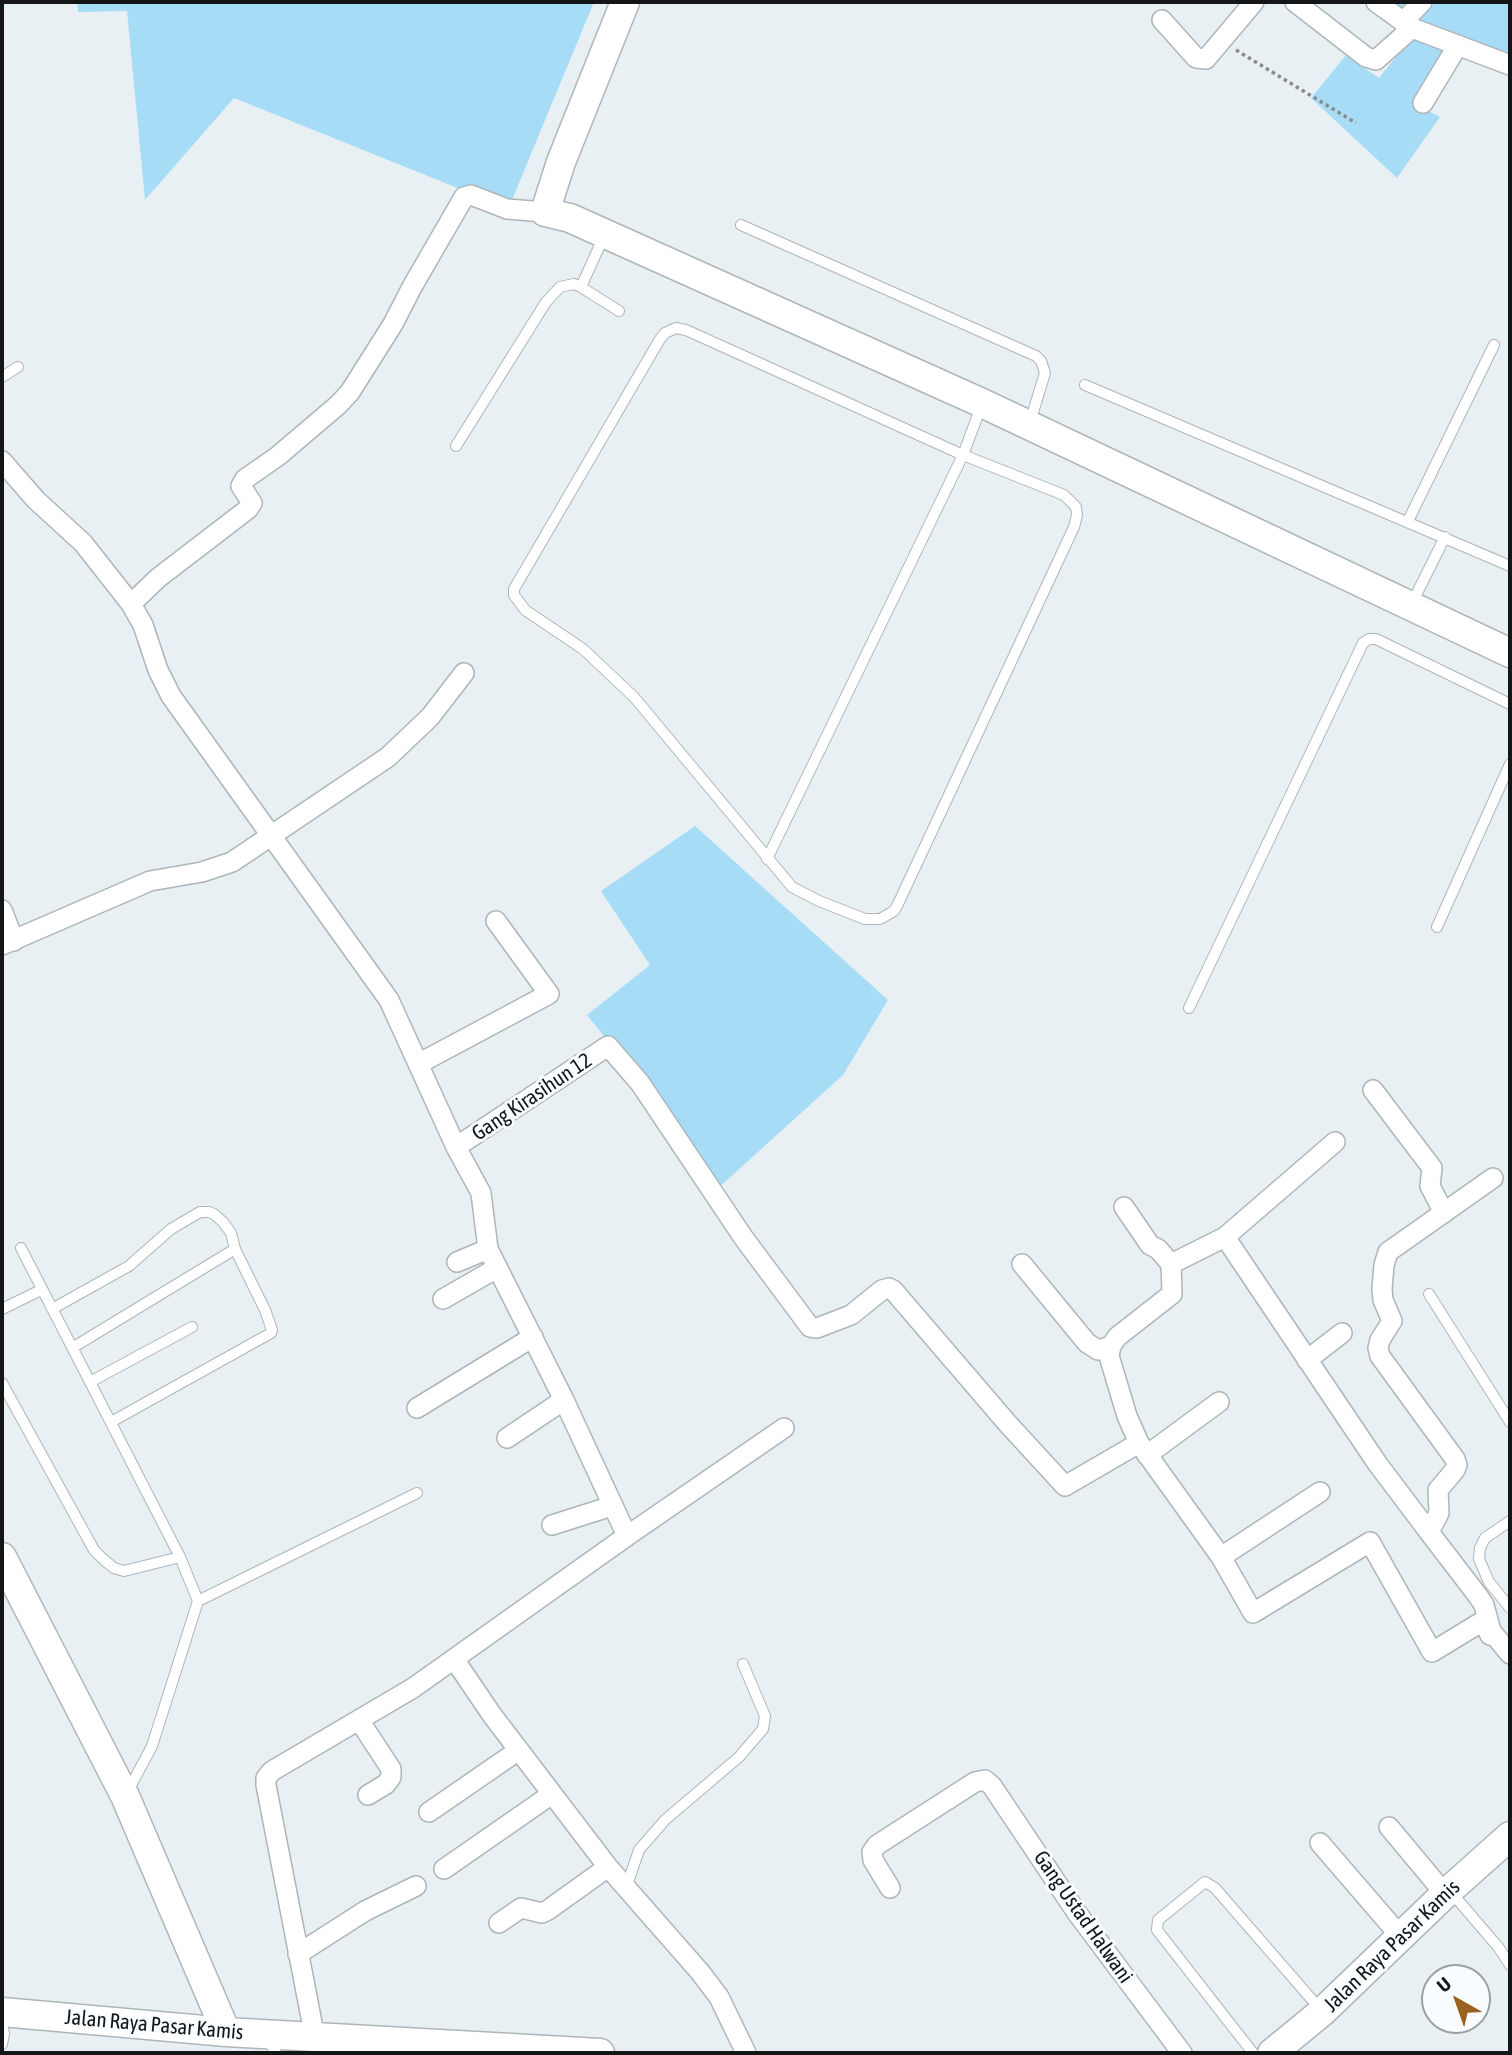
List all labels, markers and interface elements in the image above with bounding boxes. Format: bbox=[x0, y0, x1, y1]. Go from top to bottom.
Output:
street label: Gang Kirasihun 12 bbox=[467, 1048, 597, 1146]
street label: Gang Ustad Halwani bbox=[1028, 1846, 1138, 1988]
street label: Jalan Raya Pasar Kamis bbox=[1319, 1875, 1465, 2017]
north arrow bbox=[1421, 1964, 1491, 2034]
text: U bbox=[1432, 1972, 1455, 1996]
street label: Jalan Raya Pasar Kamis bbox=[64, 2005, 244, 2045]

